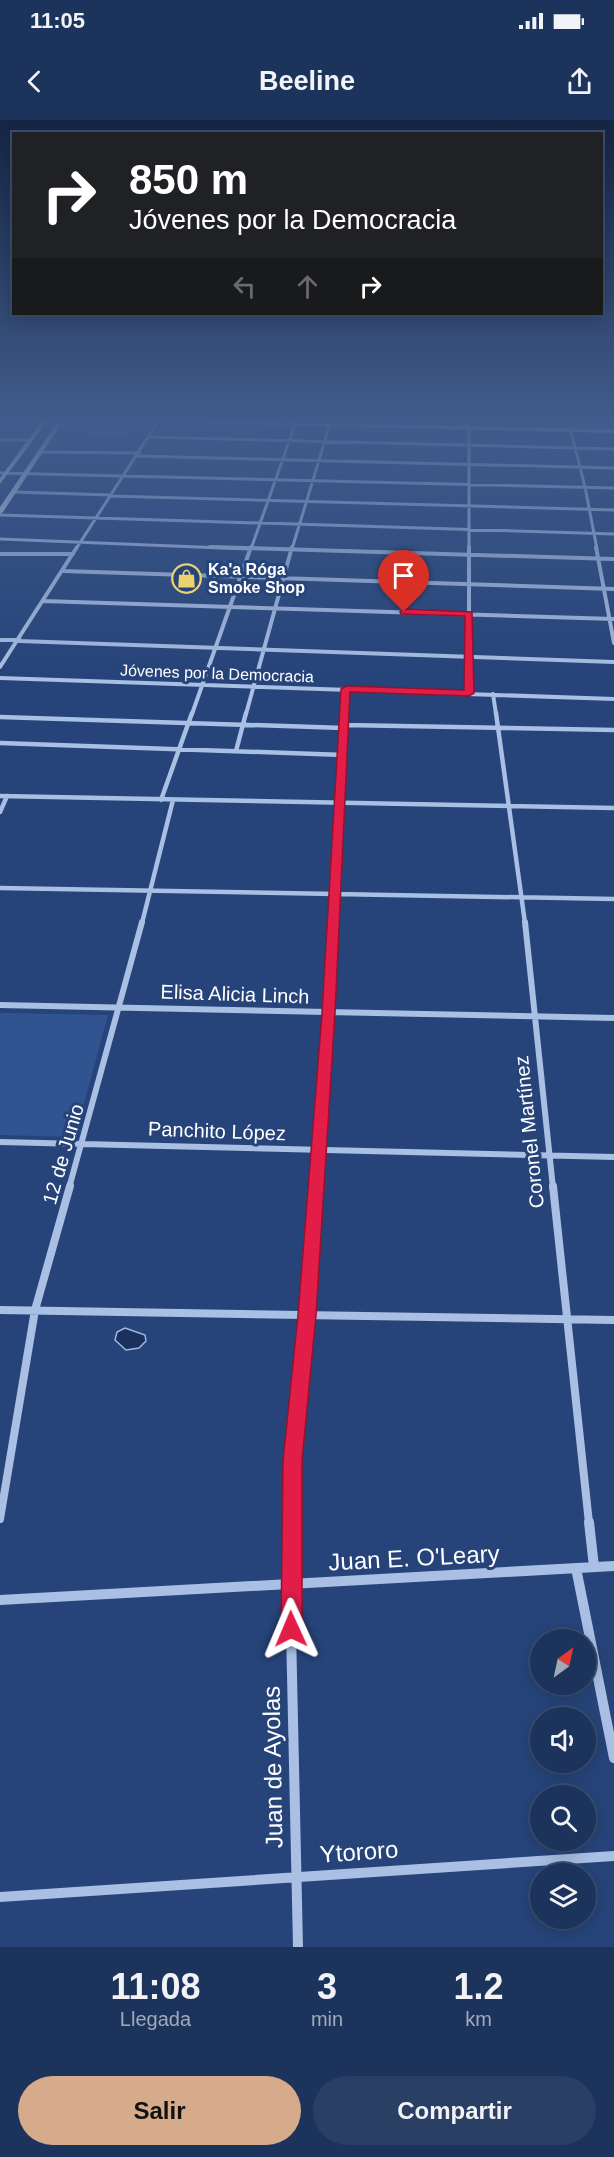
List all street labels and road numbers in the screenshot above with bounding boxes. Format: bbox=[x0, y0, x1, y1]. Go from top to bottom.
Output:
street label: Jóvenes por la Democracia bbox=[120, 662, 314, 685]
street label: Elisa Alicia Linch bbox=[160, 980, 310, 1008]
street label: Coronel Martínez bbox=[510, 1055, 548, 1209]
street label: 12 de Junio bbox=[38, 1101, 88, 1207]
street label: Panchito López bbox=[148, 1118, 286, 1144]
street label: Juan E. O'Leary bbox=[328, 1540, 500, 1575]
street label: Juan de Ayolas bbox=[258, 1686, 287, 1848]
street label: Ytororo bbox=[319, 1835, 399, 1868]

